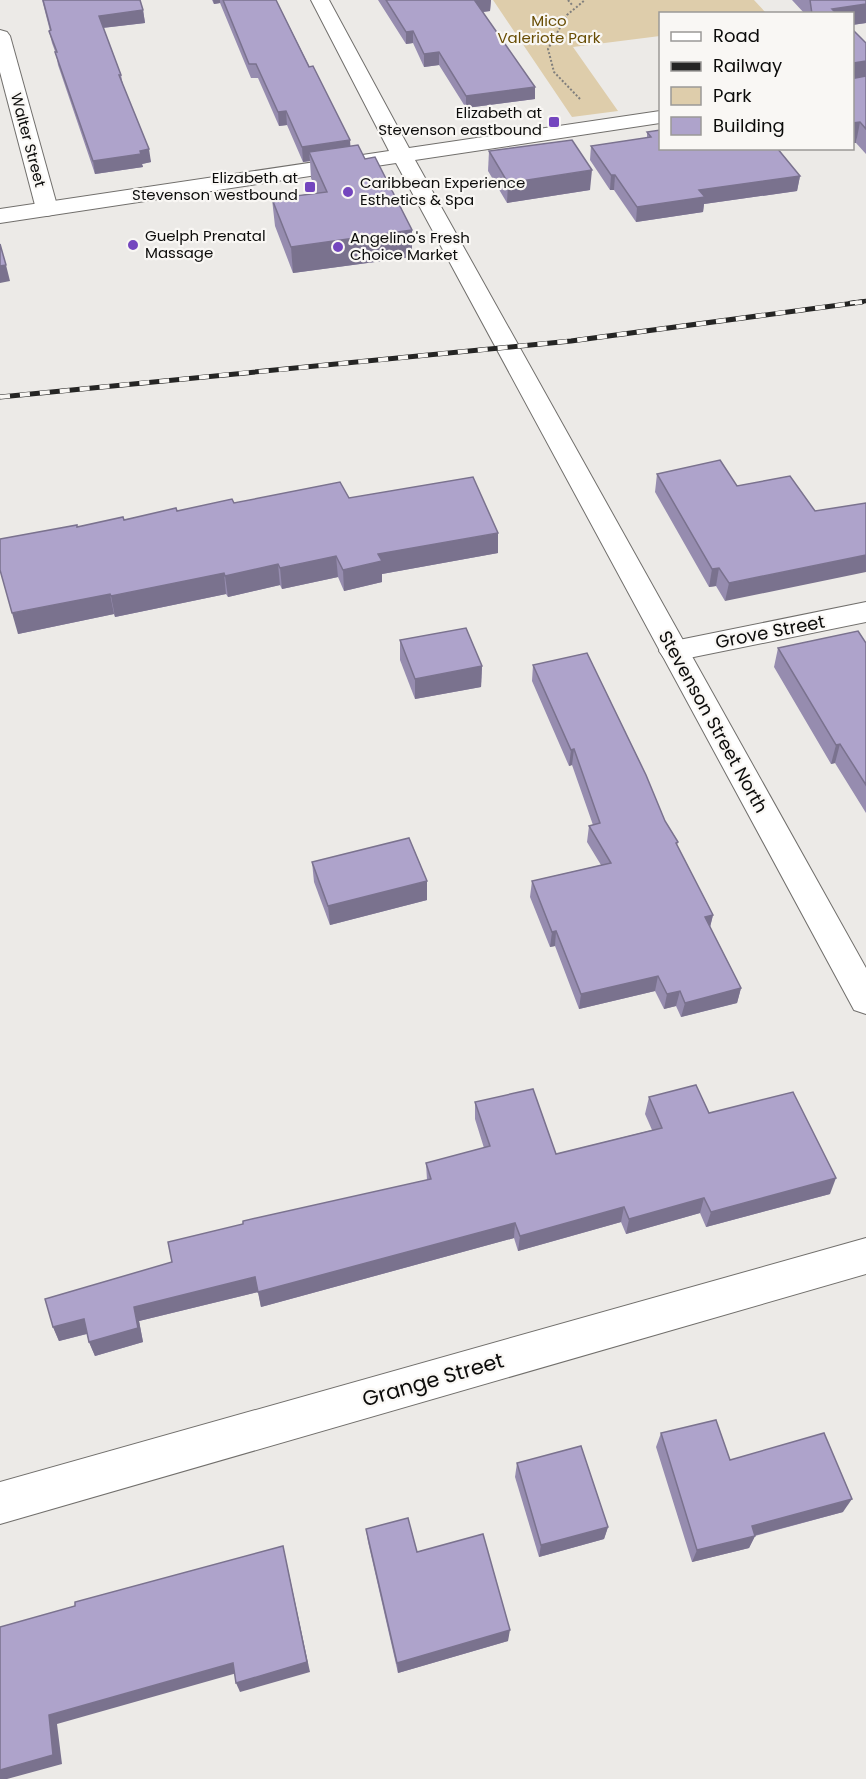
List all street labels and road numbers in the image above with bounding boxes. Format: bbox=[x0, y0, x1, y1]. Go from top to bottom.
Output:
street label: Walter Street bbox=[6, 90, 51, 189]
street label: Grove Street bbox=[713, 609, 827, 654]
street label: Stevenson Street North bbox=[653, 626, 774, 817]
street label: Grange Street bbox=[359, 1345, 507, 1414]

